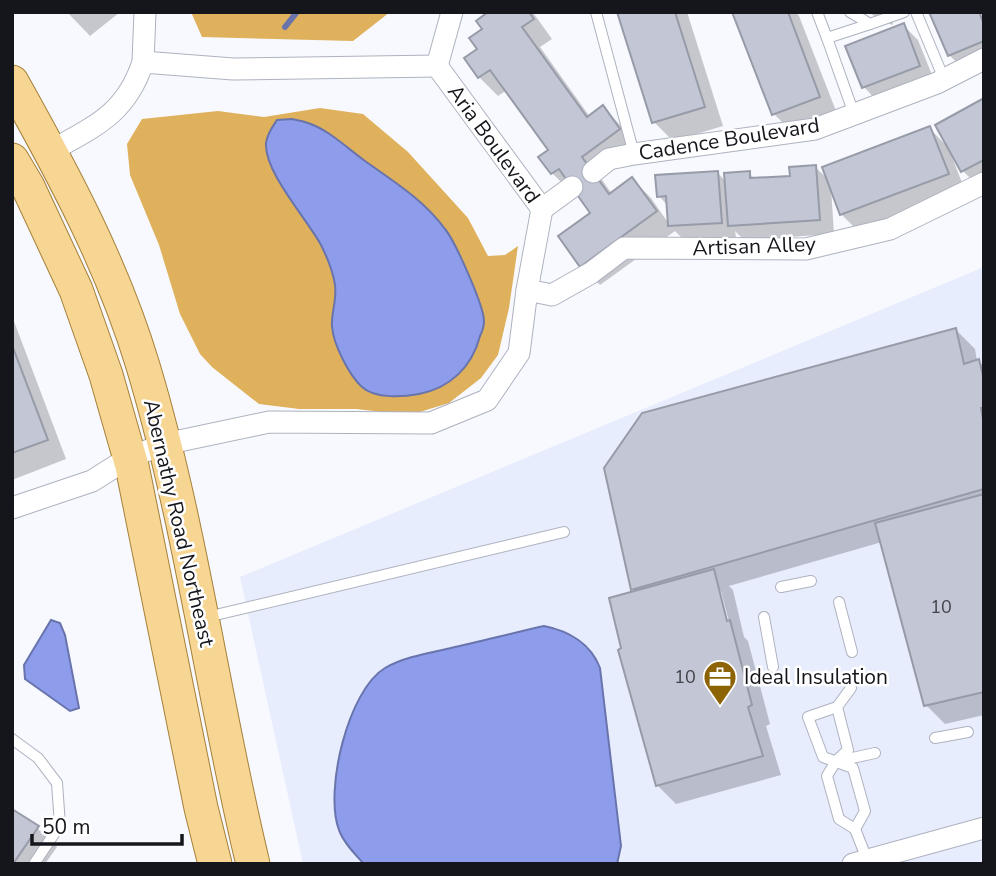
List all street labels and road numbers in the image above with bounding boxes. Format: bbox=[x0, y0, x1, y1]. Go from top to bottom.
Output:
street label: Aria Boulevard bbox=[441, 79, 547, 209]
street label: Cadence Boulevard bbox=[637, 111, 821, 167]
street label: Artisan Alley bbox=[692, 230, 816, 262]
street label: Abernathy Road Northeast bbox=[137, 397, 221, 650]

